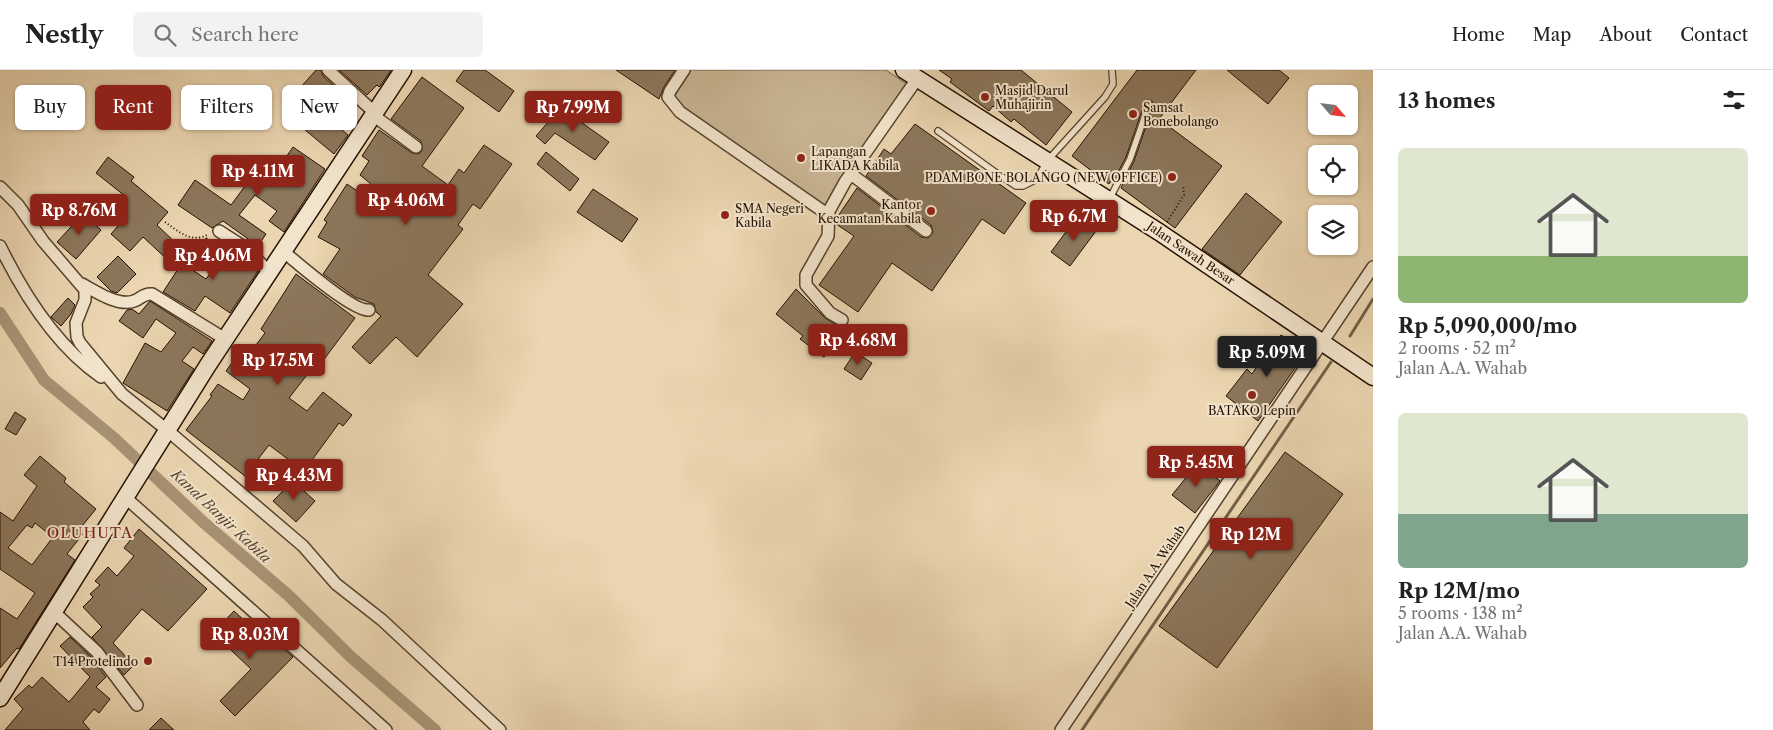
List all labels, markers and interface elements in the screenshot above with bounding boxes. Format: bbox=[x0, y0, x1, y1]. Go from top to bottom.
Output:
search box bbox=[133, 12, 483, 57]
text: Nestly bbox=[25, 20, 103, 49]
icon: search bbox=[151, 21, 179, 49]
text: Search here bbox=[191, 23, 299, 46]
text: Home bbox=[1452, 24, 1505, 46]
text: Map bbox=[1533, 24, 1571, 46]
text: About bbox=[1599, 24, 1652, 46]
text: Contact bbox=[1680, 24, 1748, 46]
place label: Masjid Darul Muhajirin bbox=[995, 83, 1069, 112]
chip: Buy bbox=[15, 85, 85, 130]
chip: Rent bbox=[95, 85, 171, 130]
chip: Filters bbox=[181, 85, 272, 130]
chip: New bbox=[282, 85, 357, 130]
north arrow bbox=[1308, 85, 1358, 135]
map controls bbox=[1308, 85, 1358, 255]
icon: filters bbox=[1720, 86, 1748, 114]
text: 13 homes bbox=[1398, 88, 1496, 113]
pin: Rp 7.99M bbox=[521, 90, 625, 133]
marker: Masjid Darul Muhajirin bbox=[979, 91, 991, 103]
text: Rp 7.99M bbox=[536, 97, 610, 117]
place label: Samsat Bonebolango bbox=[1143, 100, 1219, 129]
marker: Samsat Bonebolango bbox=[1127, 108, 1139, 120]
place label: Lapangan LIKADA Kabila bbox=[811, 144, 900, 173]
button: locate bbox=[1308, 145, 1358, 195]
marker: Lapangan LIKADA Kabila bbox=[795, 152, 807, 164]
pin: Rp 4.11M bbox=[206, 154, 310, 197]
text: Rp 4.11M bbox=[222, 161, 294, 181]
place label: PDAM BONE BOLANGO (NEW OFFICE) bbox=[925, 170, 1162, 185]
marker: PDAM BONE BOLANGO (NEW OFFICE) bbox=[1166, 171, 1178, 183]
icon: home bbox=[1528, 180, 1618, 270]
pin: Rp 4.06M bbox=[354, 184, 458, 226]
text: Rp 4.06M bbox=[367, 190, 445, 210]
pin: Rp 8.76M bbox=[27, 194, 131, 236]
place label: Kantor Kecamatan Kabila bbox=[817, 197, 922, 226]
text: Rp 8.76M bbox=[41, 200, 117, 220]
pin: Rp 6.7M bbox=[1028, 200, 1120, 242]
place label: SMA Negeri Kabila bbox=[735, 201, 804, 230]
marker: Kantor Kecamatan Kabila bbox=[925, 205, 937, 217]
button: layers bbox=[1308, 205, 1358, 255]
text: Rp 6.7M bbox=[1041, 206, 1107, 226]
marker: SMA Negeri Kabila bbox=[719, 209, 731, 221]
street label: Jalan Sawah Besar bbox=[1143, 217, 1238, 288]
pin: Rp 4.06M bbox=[161, 238, 265, 281]
text: Rp 4.06M bbox=[174, 245, 252, 265]
text: Rp 5,090,000/mo bbox=[1398, 313, 1577, 338]
pin: Rp 4.68M bbox=[806, 324, 910, 366]
text: Rp 4.68M bbox=[819, 330, 897, 350]
pin: Rp 5.09M bbox=[1215, 336, 1319, 378]
text: 2 rooms · 52 m² bbox=[1398, 338, 1516, 358]
text: Rp 5.09M bbox=[1229, 342, 1305, 362]
pin: Rp 17.5M bbox=[226, 344, 330, 386]
text: Rp 17.5M bbox=[242, 350, 314, 370]
text: Jalan A.A. Wahab bbox=[1398, 358, 1527, 378]
marker: BATAKO Lepin bbox=[1246, 389, 1258, 401]
place label: BATAKO Lepin bbox=[1208, 403, 1297, 418]
icon: home bbox=[1528, 445, 1618, 535]
pin: Rp 5.45M bbox=[1144, 446, 1248, 488]
text: Rp 5.45M bbox=[1158, 452, 1234, 472]
pin: Rp 4.43M bbox=[242, 458, 346, 501]
water label: Kanal Banjir Kabila bbox=[167, 464, 275, 567]
text: Rp 4.43M bbox=[256, 465, 332, 485]
pin: Rp 12M bbox=[1210, 518, 1292, 560]
street label: Jalan A.A. Wahab bbox=[1121, 522, 1188, 612]
district label: OLUHUTA bbox=[47, 523, 133, 542]
text: Rp 12M bbox=[1221, 524, 1281, 544]
text: Rp 12M/mo bbox=[1398, 578, 1520, 603]
text: 5 rooms · 138 m² bbox=[1398, 603, 1523, 623]
pin: Rp 8.03M bbox=[198, 618, 302, 660]
text: Jalan A.A. Wahab bbox=[1398, 623, 1527, 643]
text: Rp 8.03M bbox=[211, 624, 289, 644]
place label: T14 Protelindo bbox=[53, 654, 138, 669]
marker: T14 Protelindo bbox=[142, 655, 154, 667]

